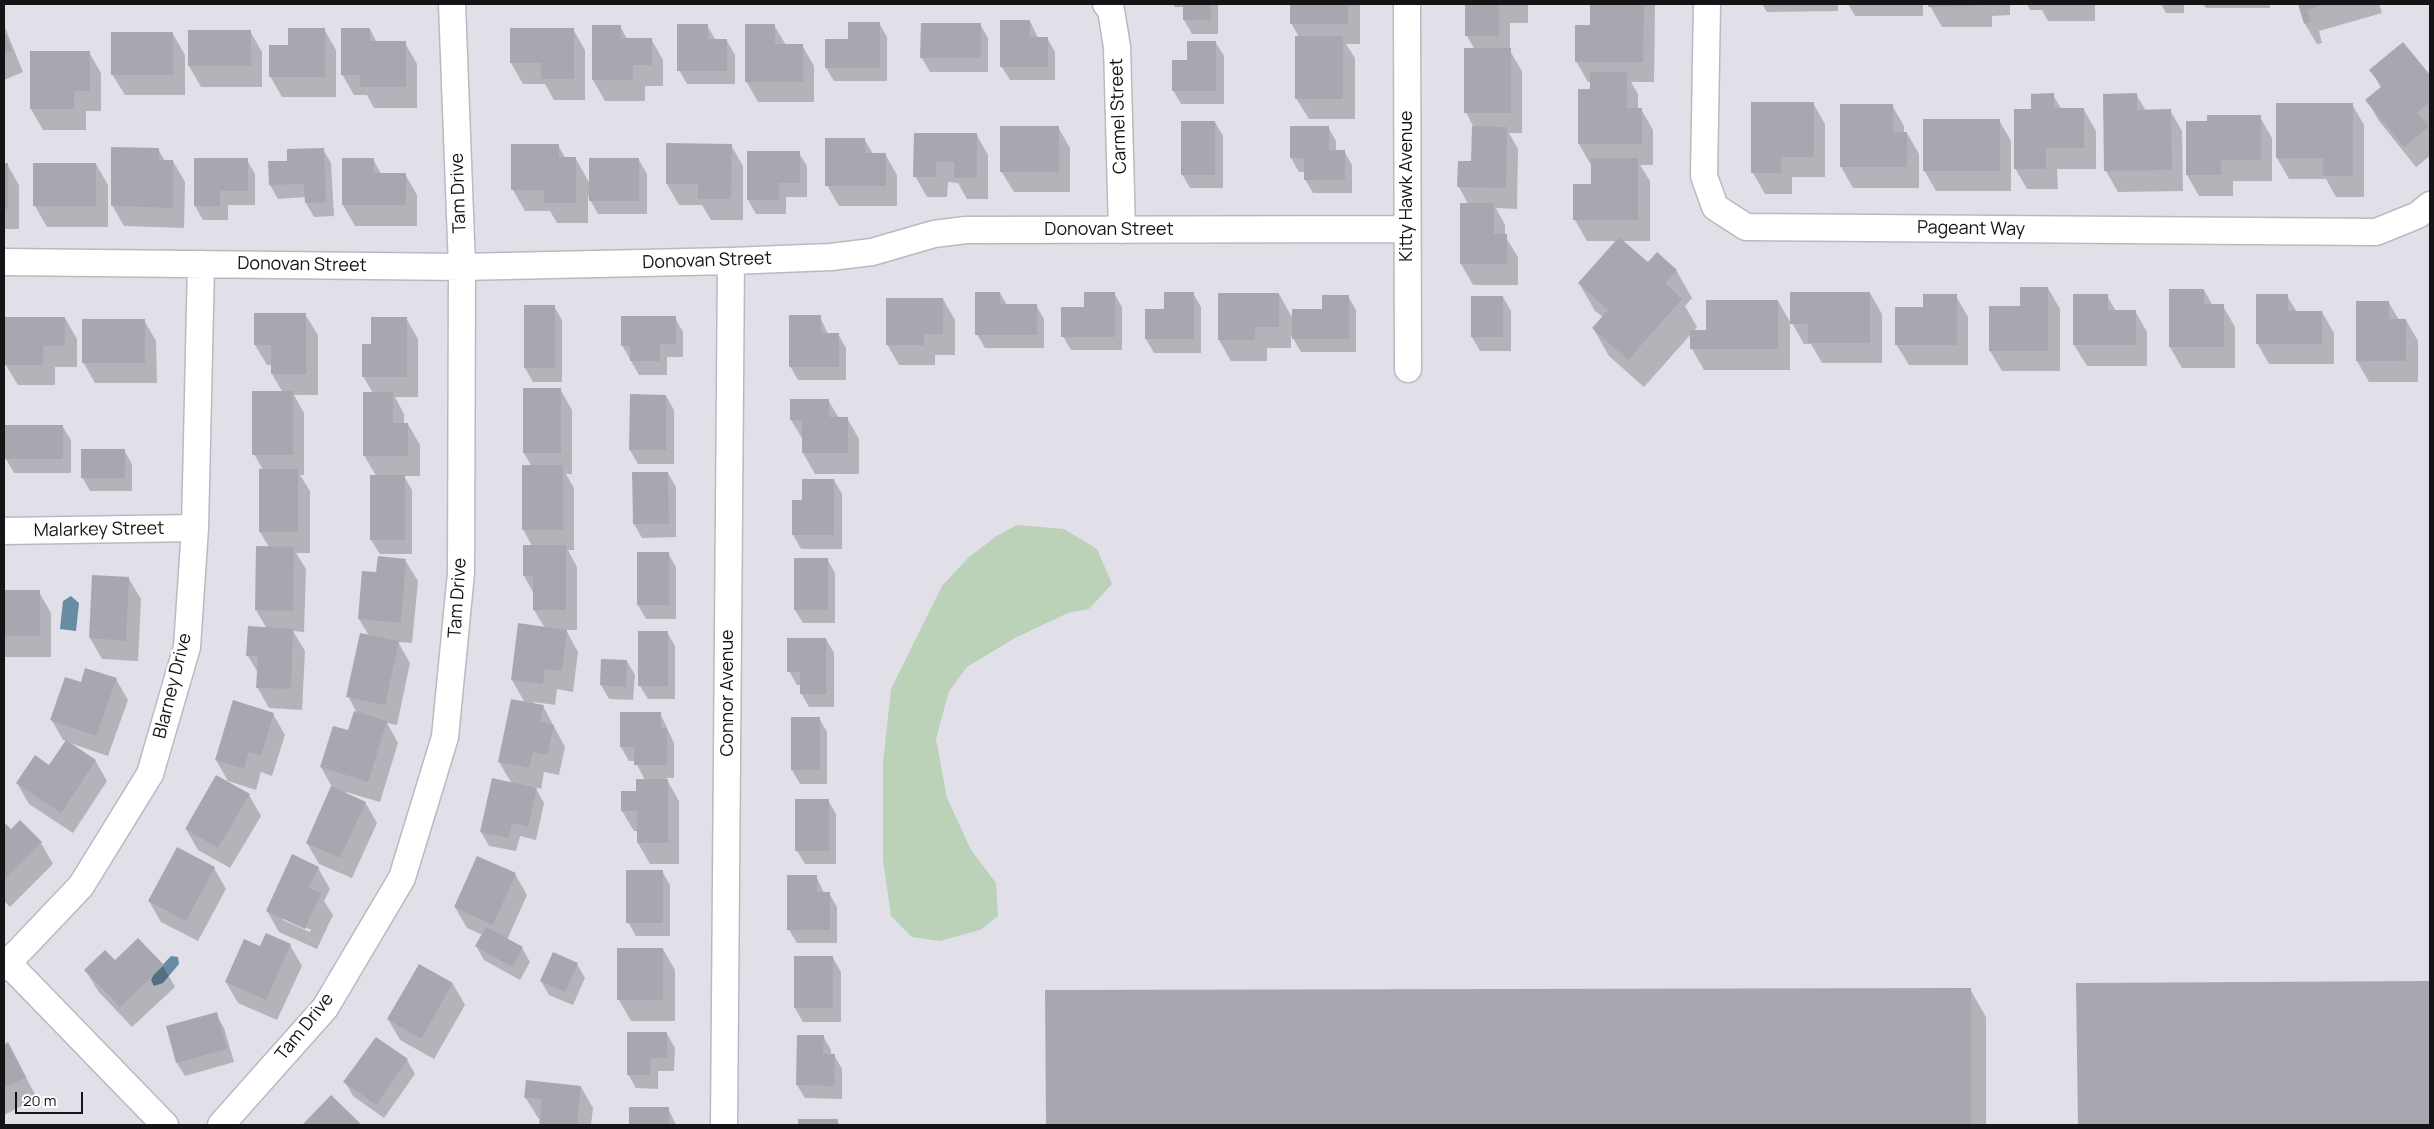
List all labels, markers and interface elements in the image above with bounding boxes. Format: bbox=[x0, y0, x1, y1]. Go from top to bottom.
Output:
street label: Carmel Street bbox=[1106, 58, 1132, 174]
street label: Kitty Hawk Avenue bbox=[1396, 110, 1418, 262]
street label: Tam Drive bbox=[447, 152, 471, 234]
street label: Pageant Way bbox=[1917, 217, 2025, 241]
street label: Donovan Street bbox=[1044, 219, 1174, 241]
street label: Donovan Street bbox=[642, 248, 772, 274]
street label: Donovan Street bbox=[237, 253, 367, 277]
street label: Malarkey Street bbox=[33, 518, 165, 542]
street label: Tam Drive bbox=[444, 557, 472, 639]
street label: Connor Avenue bbox=[717, 629, 739, 757]
street label: Blarney Drive bbox=[149, 631, 197, 741]
street label: Tam Drive bbox=[271, 989, 339, 1065]
scale bar bbox=[18, 1082, 85, 1114]
text: 20 m bbox=[23, 1090, 56, 1111]

